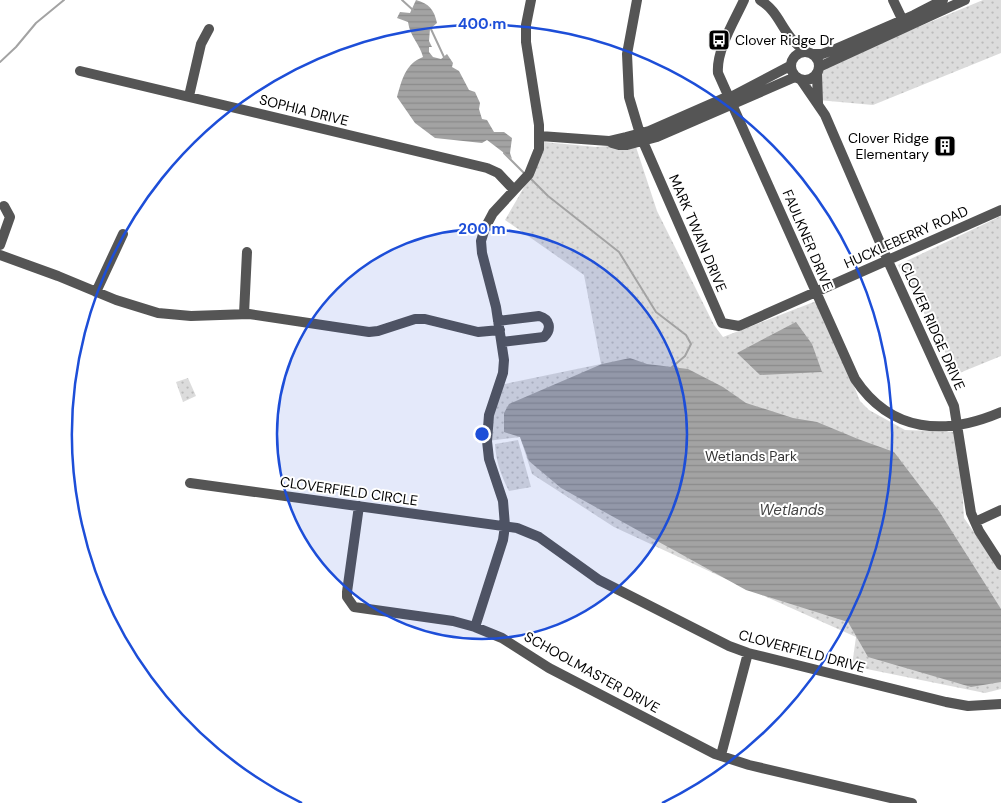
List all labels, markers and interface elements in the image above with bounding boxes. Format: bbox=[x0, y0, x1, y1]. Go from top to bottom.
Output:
text: 400 m bbox=[458, 14, 506, 34]
bus stop icon: Clover Ridge Dr bbox=[707, 28, 731, 52]
place label: Clover Ridge Dr bbox=[735, 31, 834, 49]
street label: SOPHIA DRIVE bbox=[257, 90, 351, 130]
place label: Clover Ridge Elementary bbox=[848, 129, 929, 163]
building icon: Clover Ridge Elementary bbox=[933, 134, 957, 158]
street label: MARK TWAIN DRIVE bbox=[665, 171, 731, 295]
street label: FAULKNER DRIVE bbox=[779, 187, 837, 293]
street label: HUCKLEBERRY ROAD bbox=[841, 202, 971, 272]
text: 200 m bbox=[458, 219, 506, 239]
street label: CLOVER RIDGE DRIVE bbox=[897, 259, 969, 393]
centre of rings bbox=[473, 425, 491, 443]
park label: Wetlands Park bbox=[705, 447, 797, 465]
street label: CLOVERFIELD CIRCLE bbox=[279, 472, 419, 510]
water label: Wetlands bbox=[759, 500, 825, 520]
street label: CLOVERFIELD DRIVE bbox=[737, 625, 867, 677]
street label: SCHOOLMASTER DRIVE bbox=[521, 627, 663, 717]

